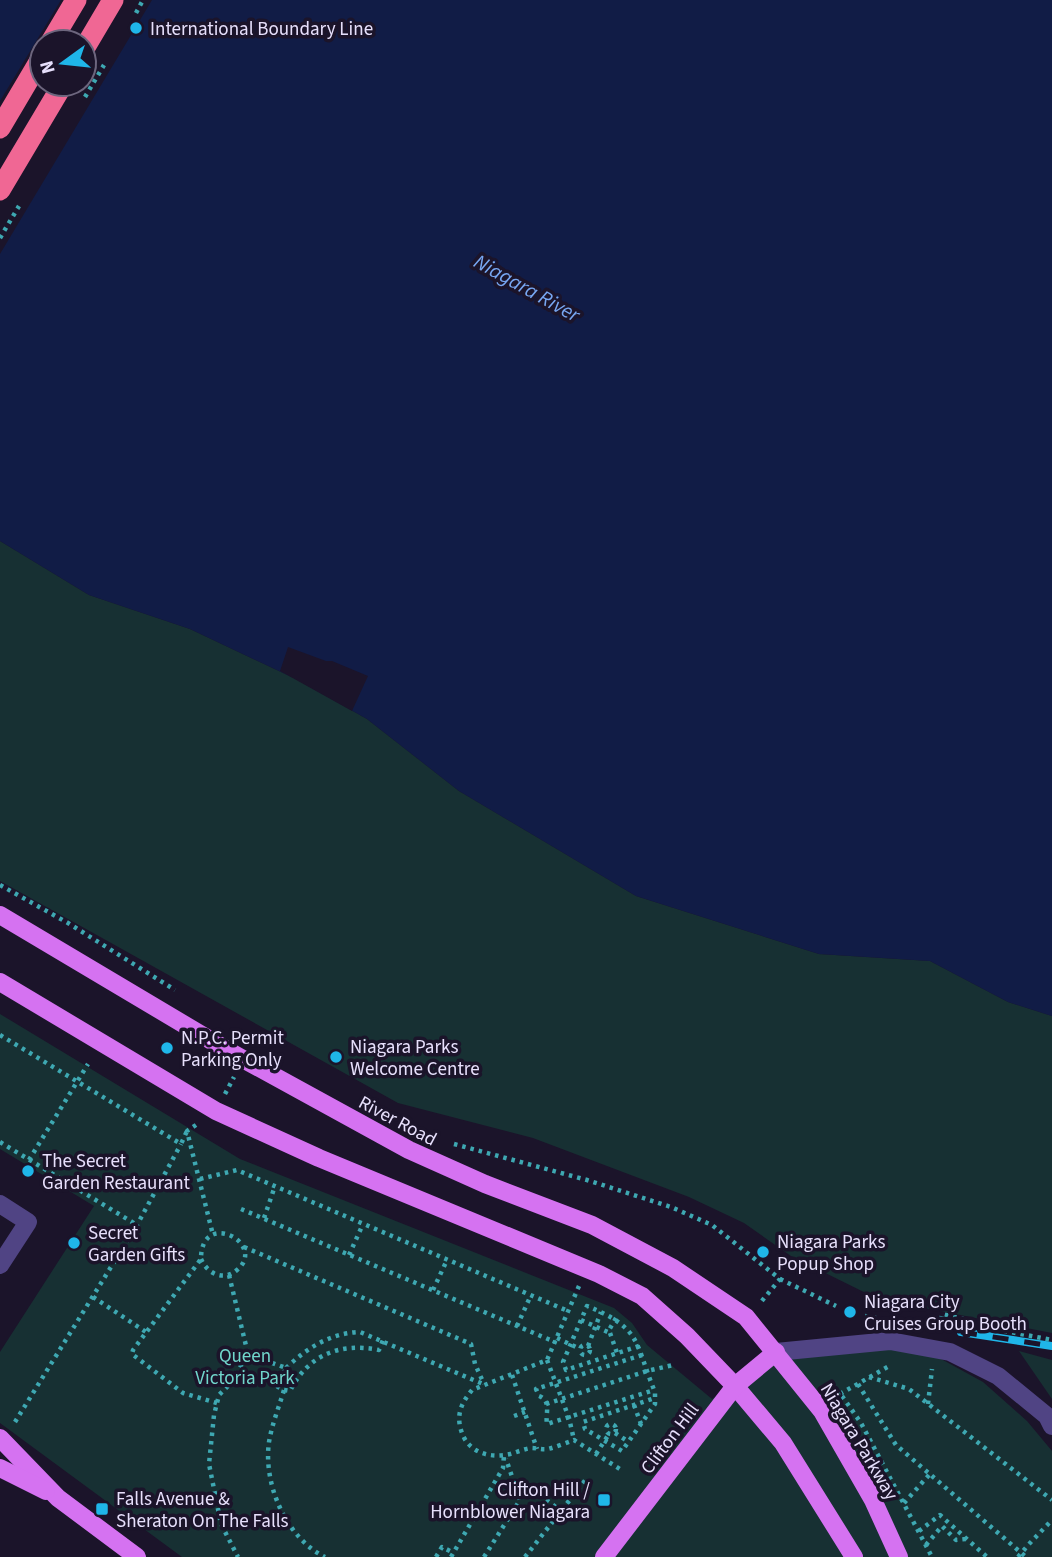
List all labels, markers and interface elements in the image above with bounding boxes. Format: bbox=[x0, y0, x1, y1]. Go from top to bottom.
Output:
place label: International Boundary Line bbox=[150, 16, 373, 43]
marker: International Boundary Line bbox=[128, 20, 144, 36]
north arrow bbox=[28, 28, 98, 98]
text: N bbox=[33, 57, 63, 77]
water label: Niagara River bbox=[468, 246, 586, 330]
place label: N.P.C. Permit Parking Only bbox=[181, 1025, 285, 1074]
place label: Niagara Parks Welcome Centre bbox=[350, 1034, 480, 1083]
marker: N.P.C. Permit Parking Only bbox=[159, 1040, 175, 1056]
marker: Niagara Parks Welcome Centre bbox=[328, 1049, 344, 1065]
street label: River Road bbox=[353, 1089, 441, 1153]
place label: The Secret Garden Restaurant bbox=[42, 1148, 191, 1197]
marker: The Secret Garden Restaurant bbox=[20, 1163, 36, 1179]
place label: Secret Garden Gifts bbox=[88, 1220, 185, 1269]
place label: Niagara Parks Popup Shop bbox=[777, 1229, 885, 1278]
marker: Secret Garden Gifts bbox=[66, 1235, 82, 1251]
marker: Niagara Parks Popup Shop bbox=[755, 1244, 771, 1260]
place label: Niagara City Cruises Group Booth bbox=[864, 1289, 1027, 1338]
marker: Niagara City Cruises Group Booth bbox=[842, 1304, 858, 1320]
park label: Queen Victoria Park bbox=[195, 1343, 295, 1392]
street label: Niagara Parkway bbox=[813, 1378, 904, 1506]
street label: Clifton Hill bbox=[635, 1398, 706, 1480]
place label: Clifton Hill / Hornblower Niagara bbox=[430, 1477, 590, 1526]
place label: Falls Avenue & Sheraton On The Falls bbox=[116, 1486, 289, 1535]
marker: Clifton Hill / Hornblower Niagara bbox=[596, 1492, 612, 1508]
marker: Falls Avenue & Sheraton On The Falls bbox=[94, 1501, 110, 1517]

